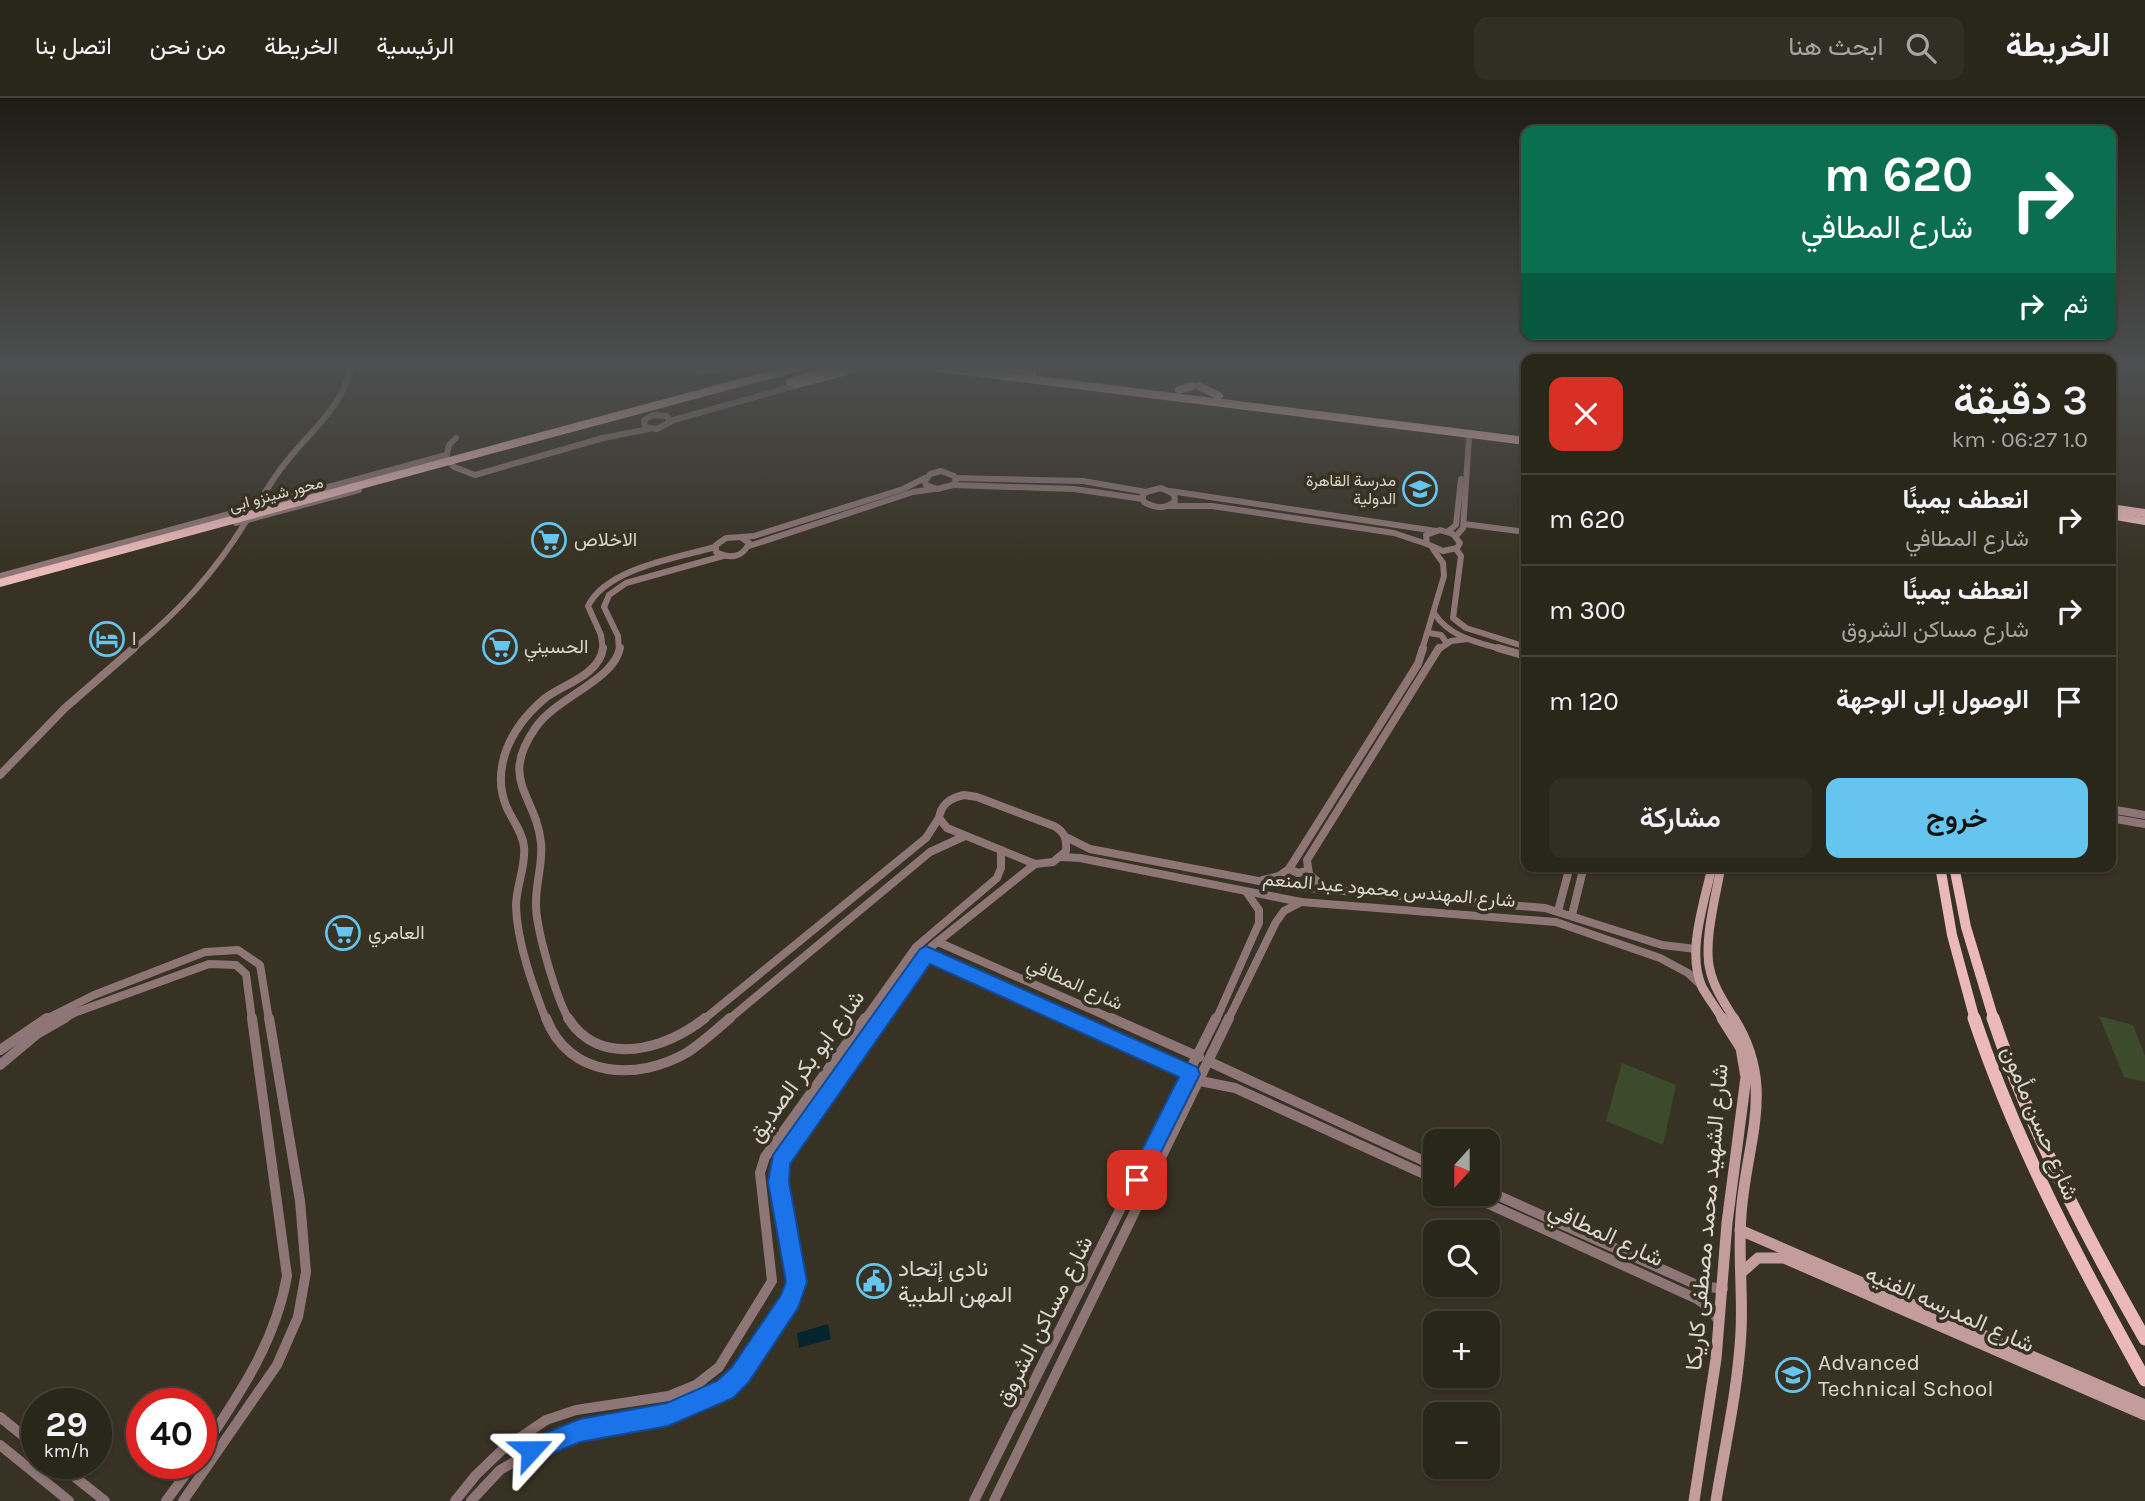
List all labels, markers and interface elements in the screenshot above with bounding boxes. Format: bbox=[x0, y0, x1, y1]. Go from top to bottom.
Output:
search box bbox=[1474, 17, 1964, 80]
text: الخريطة bbox=[2006, 26, 2110, 64]
icon: search bbox=[1902, 29, 1940, 67]
text: ابحث هنا bbox=[1788, 31, 1884, 62]
text: اتصل بنا bbox=[35, 32, 112, 60]
text: من نحن bbox=[150, 32, 226, 60]
text: الخريطة bbox=[264, 32, 338, 60]
text: الرئيسية bbox=[376, 32, 454, 60]
text: 620 m bbox=[1824, 146, 1973, 203]
icon: right bbox=[1997, 154, 2088, 245]
text: شارع المطافي bbox=[1801, 209, 1973, 246]
icon: right bbox=[2012, 287, 2050, 325]
text: ثم bbox=[2064, 289, 2088, 320]
text: 3 دقيقة bbox=[1953, 375, 2088, 425]
button: close bbox=[1549, 377, 1623, 451]
text: 1.0 km · 06:27 bbox=[1951, 426, 2088, 453]
school or university icon: مدرسة القاهرة الدولية bbox=[1401, 470, 1439, 508]
place label: مدرسة القاهرة الدولية bbox=[1306, 471, 1396, 509]
street label: محور شينزو ابى bbox=[227, 472, 325, 517]
text: انعطف يمينًا bbox=[1903, 484, 2029, 515]
icon: right bbox=[2050, 501, 2088, 539]
text: 620 m bbox=[1549, 504, 1625, 535]
supermarket icon: الاخلاص bbox=[530, 521, 568, 559]
text: شارع المطافي bbox=[1905, 525, 2029, 552]
place label: الاخلاص bbox=[574, 529, 637, 551]
text: انعطف يمينًا bbox=[1903, 575, 2029, 606]
icon: right bbox=[2050, 592, 2088, 630]
text: 300 m bbox=[1549, 595, 1626, 626]
text: شارع مساكن الشروق bbox=[1841, 616, 2029, 643]
hotel icon: ا bbox=[88, 620, 126, 658]
place label: ا bbox=[132, 628, 136, 650]
supermarket icon: الحسيني bbox=[481, 628, 519, 666]
place label: الحسيني bbox=[524, 636, 589, 662]
icon: arrive bbox=[2050, 683, 2088, 721]
text: الوصول إلى الوجهة bbox=[1836, 684, 2029, 715]
text: 120 m bbox=[1549, 686, 1619, 717]
button: مشاركة bbox=[1549, 778, 1812, 858]
button: خروج bbox=[1826, 778, 2088, 858]
street label: شارع المهندس محمود عبد المنعم bbox=[1262, 868, 1516, 913]
supermarket icon: العامري bbox=[324, 914, 362, 952]
place label: العامري bbox=[368, 922, 425, 948]
street label: شارع المطافي bbox=[1022, 953, 1126, 1019]
street label: شارع ابو بكر الصديق bbox=[742, 985, 872, 1148]
street label: شارع حسن مأمون bbox=[1994, 1042, 2085, 1205]
street label: شارع الشهيد محمد مصطفى كاريكا bbox=[1680, 1062, 1736, 1372]
north arrow bbox=[1423, 1129, 1500, 1206]
map controls bbox=[1423, 1129, 1500, 1479]
pin bbox=[1107, 1150, 1167, 1210]
icon: arrive bbox=[1118, 1161, 1156, 1199]
street label: شارع المطافي bbox=[1542, 1196, 1668, 1277]
button: search bbox=[1423, 1220, 1500, 1297]
street label: شارع مساكن الشروق bbox=[989, 1231, 1100, 1412]
place label: نادى إتحاد المهن الطبية bbox=[898, 1255, 1012, 1309]
street label: شارع المدرسه الفنيه bbox=[1861, 1260, 2039, 1360]
public building icon: نادى إتحاد المهن الطبية bbox=[855, 1262, 893, 1300]
button: + bbox=[1423, 1311, 1500, 1388]
place label: Advanced Technical School bbox=[1818, 1349, 1994, 1402]
school or university icon: Advanced Technical School bbox=[1774, 1356, 1812, 1394]
speed limit sign: 40 bbox=[126, 1388, 217, 1479]
button: − bbox=[1423, 1402, 1500, 1479]
text: 29 bbox=[45, 1404, 88, 1445]
position arrow bbox=[494, 1413, 568, 1487]
text: km/h bbox=[44, 1440, 89, 1462]

